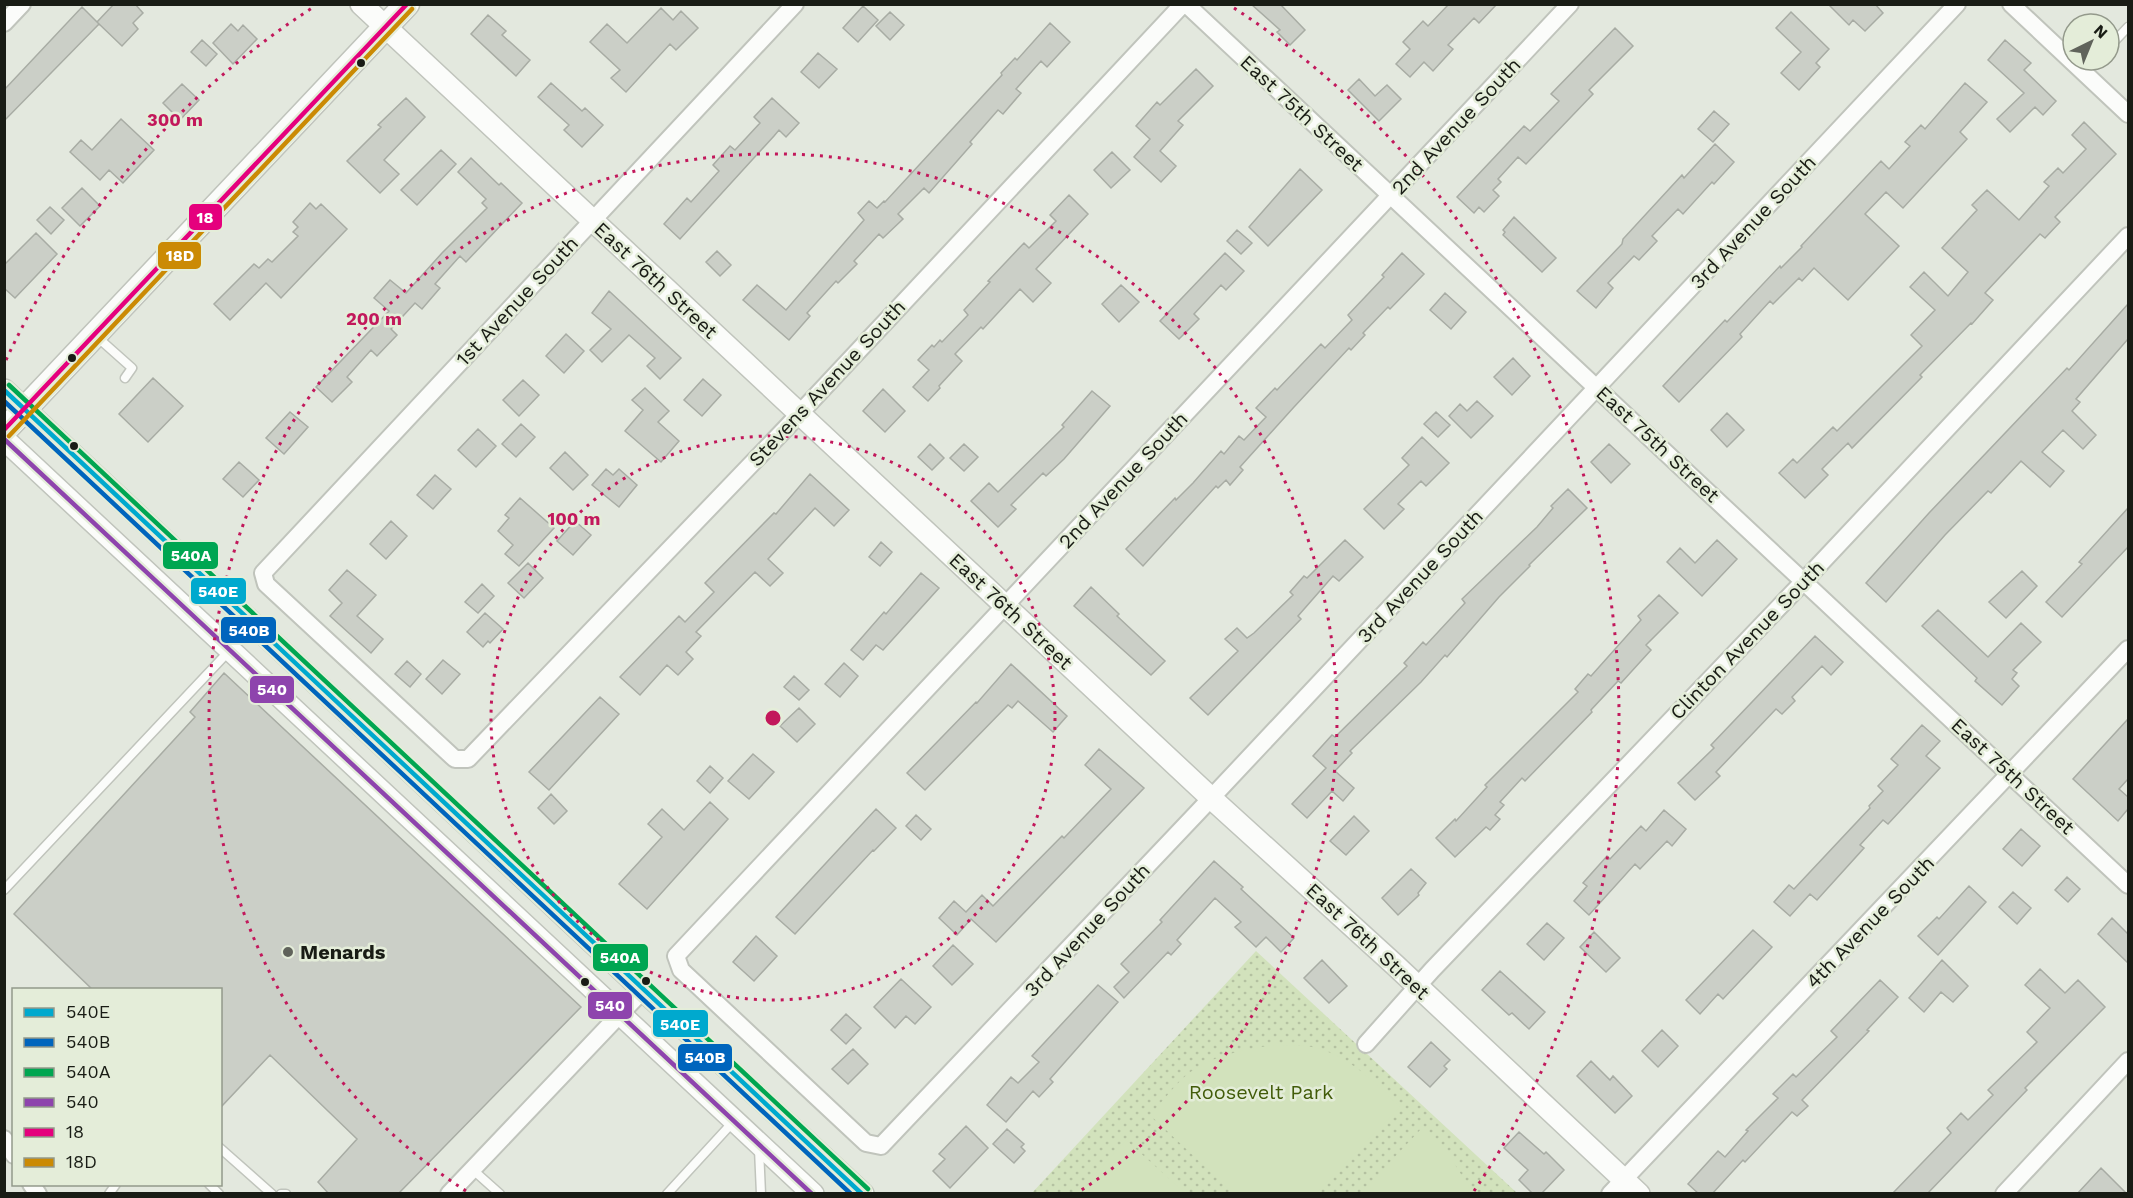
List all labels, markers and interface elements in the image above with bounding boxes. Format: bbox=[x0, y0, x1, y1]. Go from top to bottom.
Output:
north arrow bbox=[2061, 12, 2121, 72]
text: N bbox=[2090, 20, 2112, 42]
street label: East 75th Street bbox=[1235, 50, 1369, 177]
street label: 2nd Avenue South bbox=[1386, 53, 1526, 199]
unlabelled marker bbox=[355, 57, 367, 69]
text: 300 m bbox=[147, 109, 203, 130]
street label: 3rd Avenue South bbox=[1685, 150, 1821, 294]
line badge: 18 bbox=[188, 203, 223, 231]
text: 18 bbox=[197, 208, 213, 227]
street label: East 76th Street bbox=[589, 217, 723, 344]
street label: 1st Avenue South bbox=[451, 231, 583, 371]
line badge: 18D bbox=[157, 241, 202, 270]
text: 18D bbox=[166, 246, 194, 265]
street label: Stevens Avenue South bbox=[744, 295, 910, 471]
text: 200 m bbox=[346, 308, 402, 329]
unlabelled marker bbox=[66, 352, 78, 364]
street label: East 75th Street bbox=[1591, 381, 1725, 508]
street label: 2nd Avenue South bbox=[1053, 407, 1193, 553]
unlabelled marker bbox=[68, 440, 80, 452]
street label: 3rd Avenue South bbox=[1352, 504, 1488, 648]
text: 100 m bbox=[547, 508, 601, 529]
line badge: 540A bbox=[162, 541, 219, 570]
text: 540A bbox=[171, 546, 212, 565]
street label: East 76th Street bbox=[944, 548, 1078, 675]
street label: Clinton Avenue South bbox=[1665, 556, 1829, 724]
line badge: 540E bbox=[190, 577, 247, 605]
text: 540E bbox=[198, 582, 238, 601]
line badge: 540B bbox=[220, 616, 277, 644]
text: 540B bbox=[229, 621, 270, 640]
line badge: 540 bbox=[249, 675, 295, 704]
text: 540 bbox=[257, 680, 287, 699]
centre of rings bbox=[763, 708, 783, 728]
street label: East 75th Street bbox=[1946, 713, 2080, 840]
street label: 4th Avenue South bbox=[1801, 851, 1939, 993]
street label: 3rd Avenue South bbox=[1019, 858, 1155, 1002]
street label: East 76th Street bbox=[1301, 878, 1435, 1005]
place label: Menards bbox=[300, 940, 386, 964]
line badge: 540A bbox=[592, 943, 649, 972]
marker: Menards bbox=[281, 945, 295, 959]
text: 540A bbox=[600, 948, 641, 967]
unlabelled marker bbox=[640, 975, 652, 987]
unlabelled marker bbox=[579, 976, 591, 988]
legend bbox=[12, 988, 222, 1186]
line badge: 540 bbox=[587, 991, 633, 1020]
text: 540 bbox=[595, 996, 625, 1015]
text: 540E bbox=[66, 1001, 110, 1022]
line badge: 540E bbox=[652, 1009, 709, 1038]
text: 540E bbox=[660, 1015, 700, 1034]
text: 540B bbox=[66, 1031, 110, 1052]
line badge: 540B bbox=[677, 1043, 733, 1072]
text: 540B bbox=[685, 1048, 726, 1067]
text: 540A bbox=[66, 1061, 111, 1082]
park label: Roosevelt Park bbox=[1189, 1080, 1333, 1104]
text: 540 bbox=[66, 1091, 99, 1112]
text: 18 bbox=[66, 1121, 84, 1142]
text: 18D bbox=[66, 1151, 97, 1172]

